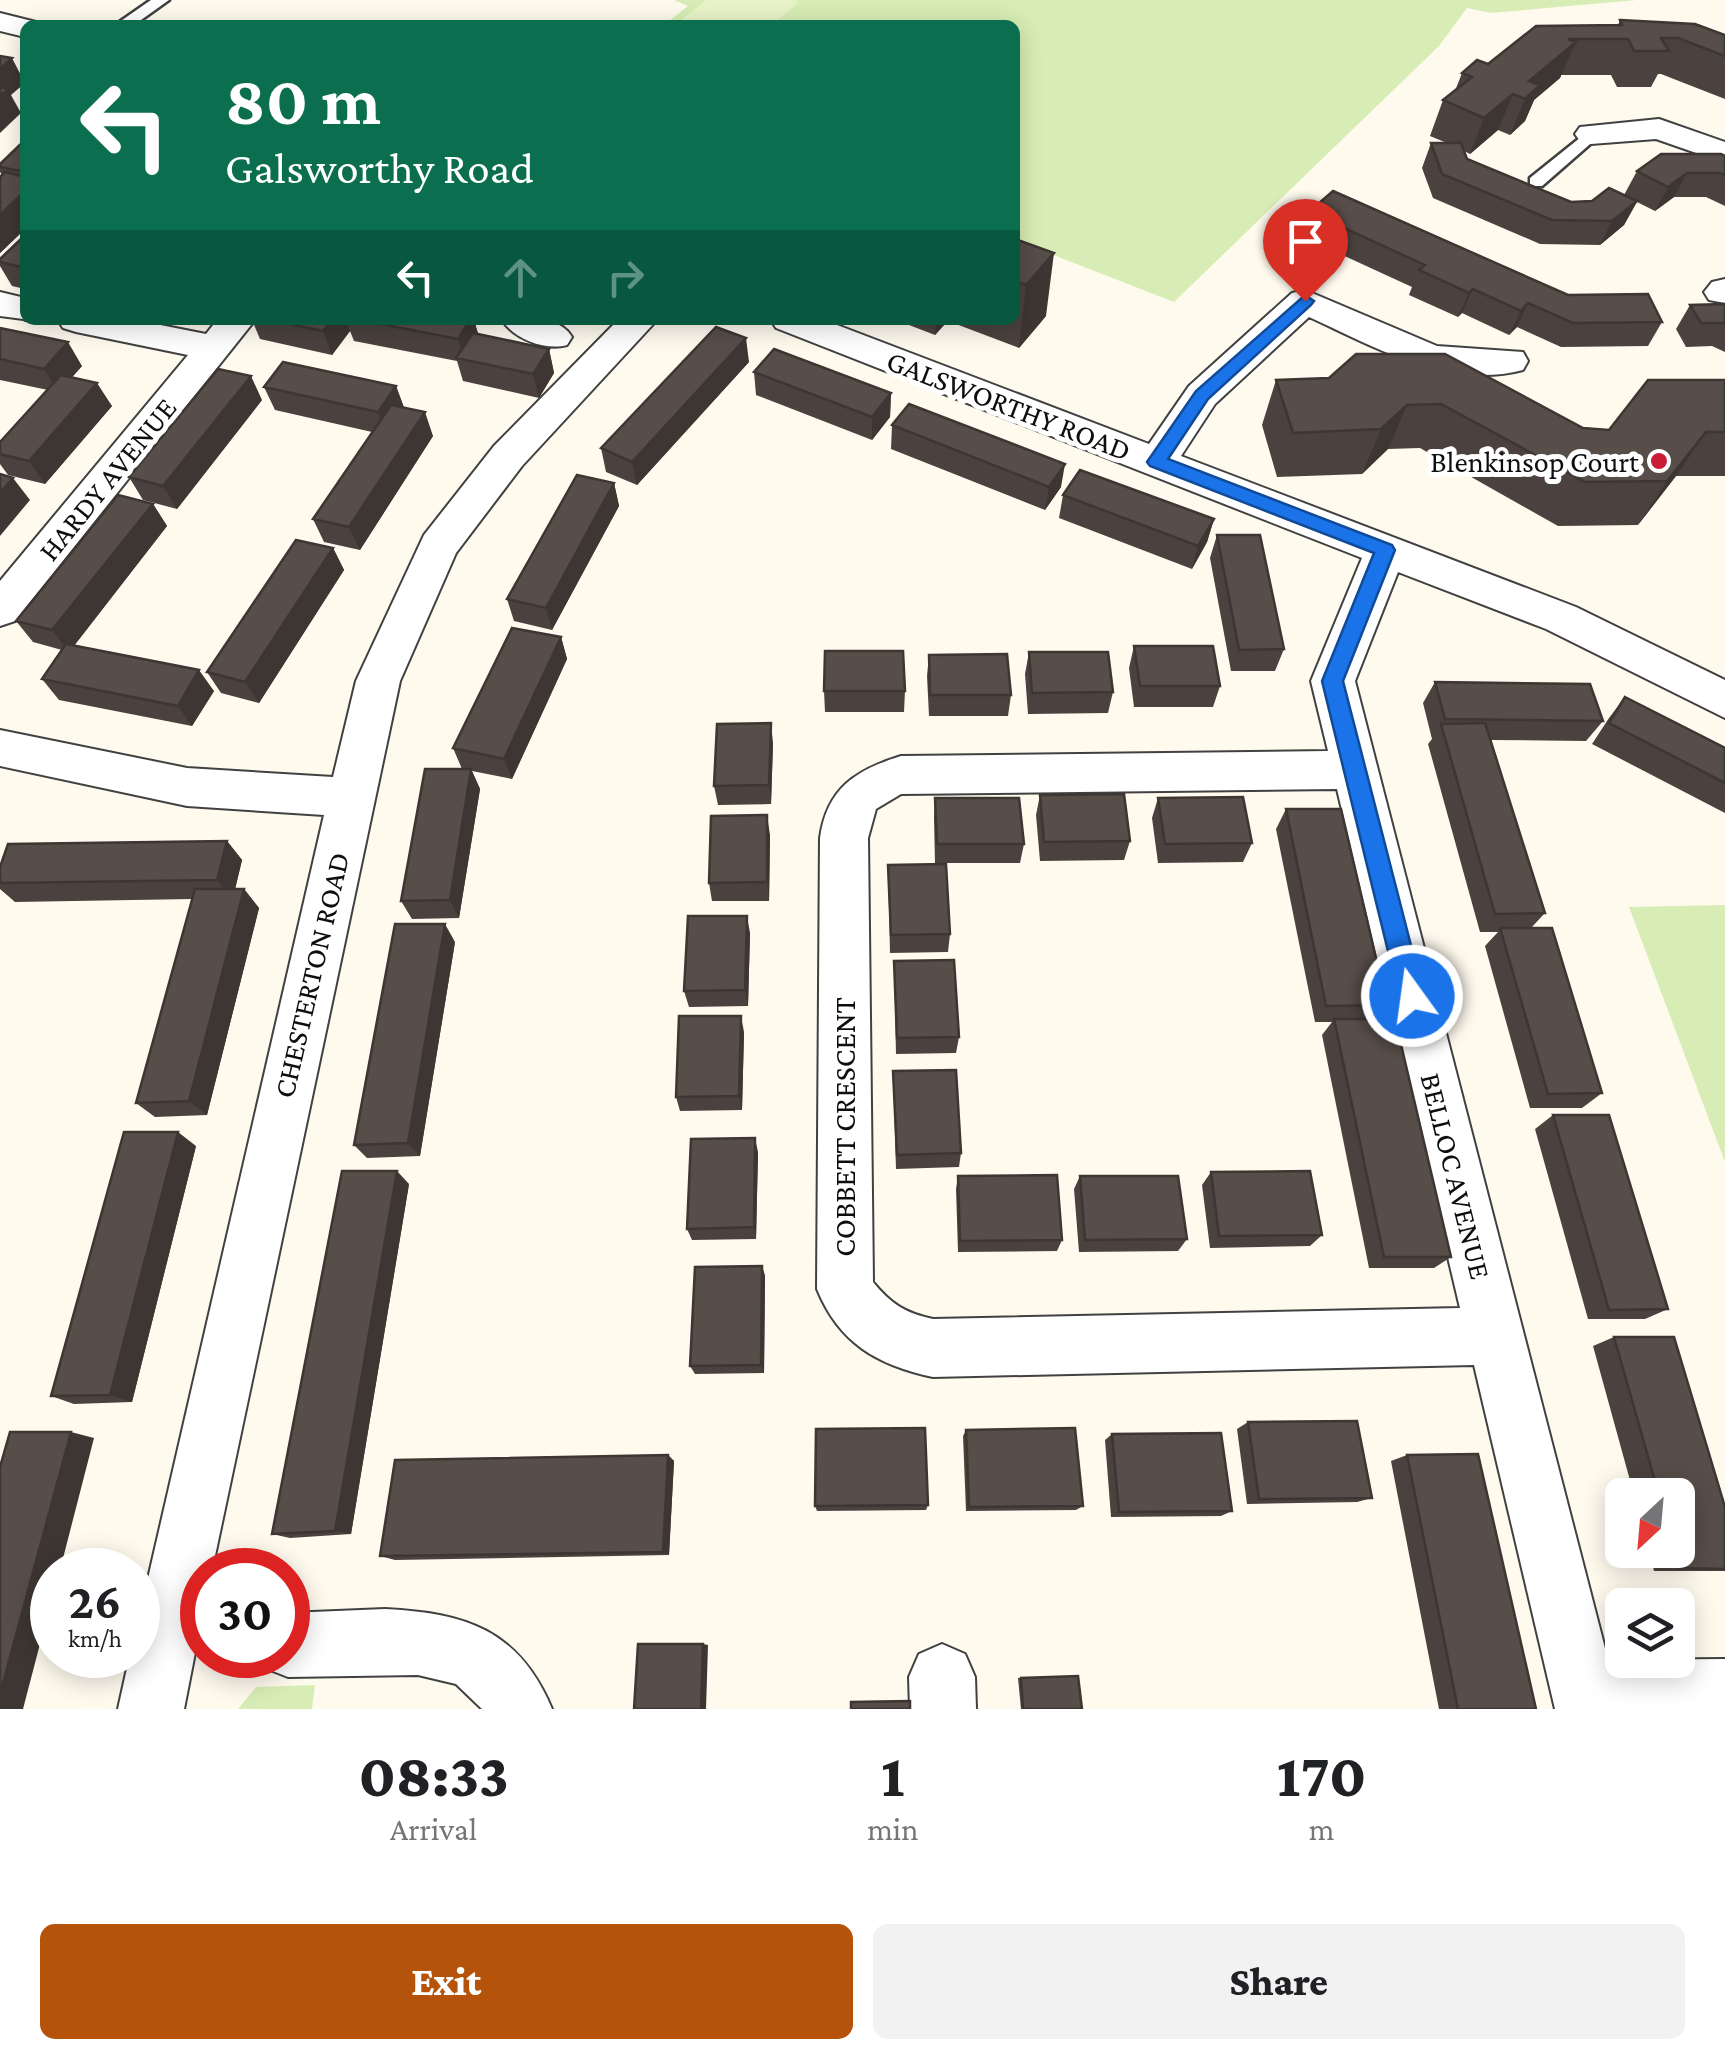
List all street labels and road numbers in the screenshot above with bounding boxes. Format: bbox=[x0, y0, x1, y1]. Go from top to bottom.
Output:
street label: GALSWORTHY ROAD bbox=[882, 343, 1136, 467]
street label: HARDY AVENUE bbox=[31, 391, 183, 567]
street label: CHESTERTON ROAD bbox=[267, 849, 355, 1101]
street label: COBBETT CRESCENT bbox=[828, 997, 861, 1257]
street label: BELLOC AVENUE bbox=[1414, 1069, 1498, 1283]

